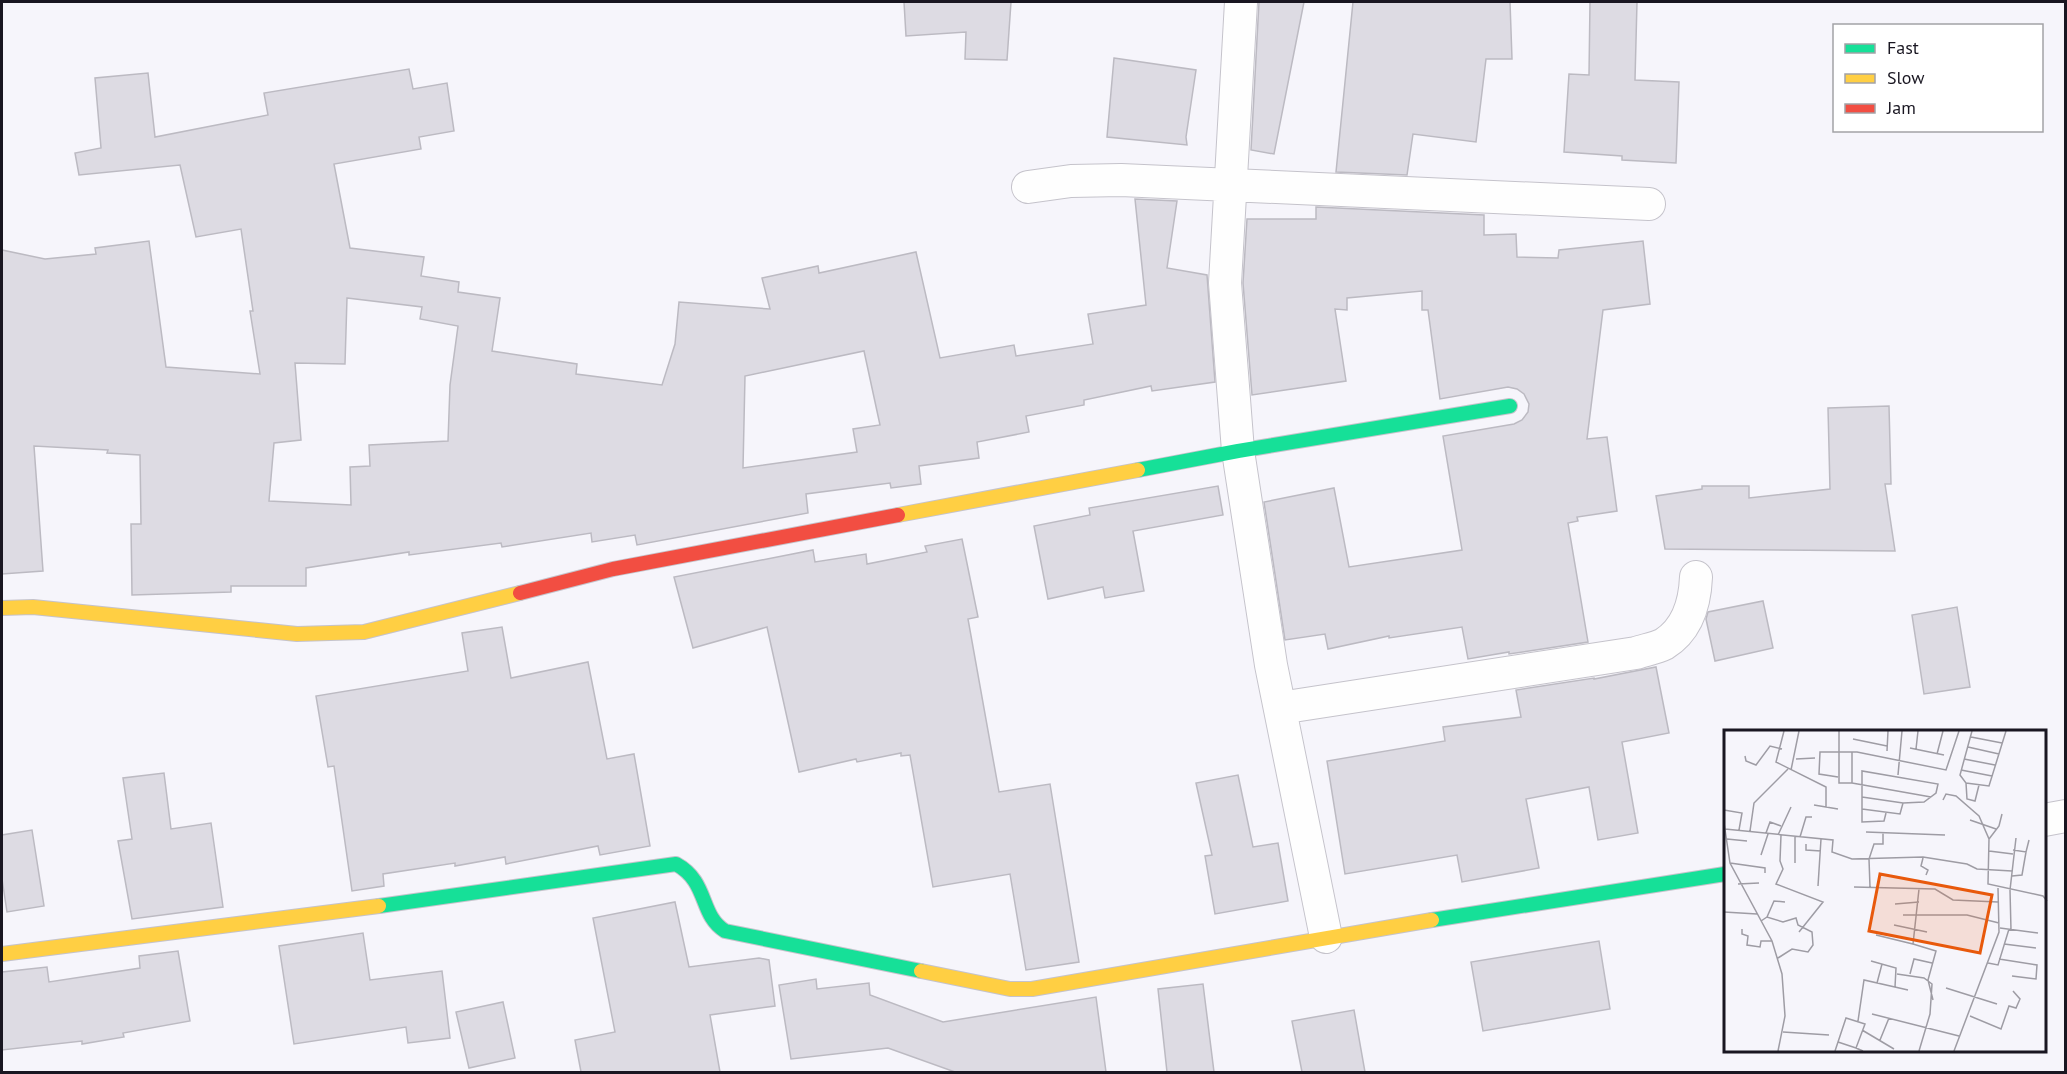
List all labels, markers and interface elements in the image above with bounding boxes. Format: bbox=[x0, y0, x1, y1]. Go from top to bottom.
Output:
legend bbox=[1833, 24, 2043, 132]
text: Fast bbox=[1887, 36, 1919, 59]
text: Slow bbox=[1887, 66, 1925, 89]
text: Jam bbox=[1886, 96, 1916, 119]
inset map bbox=[1724, 730, 2046, 1053]

